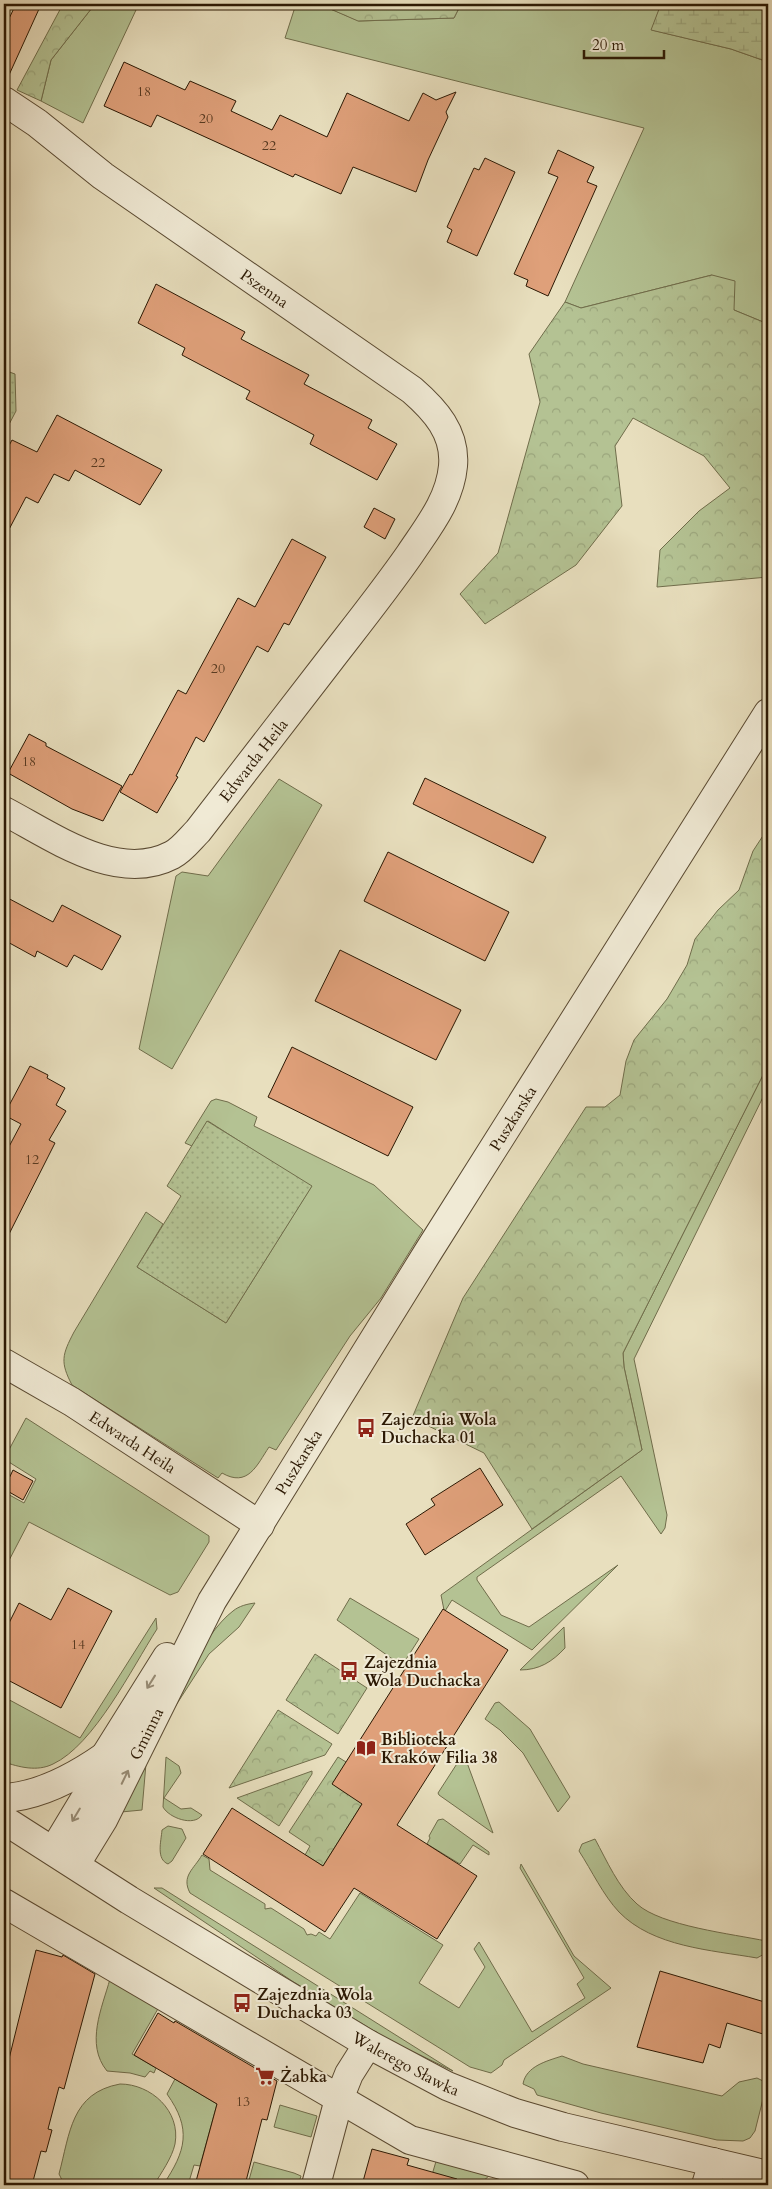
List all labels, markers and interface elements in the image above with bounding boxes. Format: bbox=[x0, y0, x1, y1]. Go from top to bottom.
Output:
scale bar bbox=[584, 28, 664, 60]
text: 20 m bbox=[592, 35, 624, 55]
house number: 18 bbox=[137, 82, 151, 101]
house number: 20 bbox=[199, 109, 213, 128]
house number: 22 bbox=[262, 136, 276, 155]
street label: Pszenna bbox=[236, 264, 293, 313]
house number: 22 bbox=[91, 453, 105, 472]
house number: 20 bbox=[211, 659, 225, 678]
street label: Edwarda Heila bbox=[214, 714, 293, 807]
house number: 18 bbox=[22, 752, 36, 771]
street label: Puszkarska bbox=[485, 1082, 542, 1155]
house number: 12 bbox=[25, 1150, 39, 1169]
street label: Edwarda Heila bbox=[84, 1406, 180, 1479]
place label: Zajezdnia Wola Duchacka 01 bbox=[381, 1409, 497, 1449]
bus stop icon: Zajezdnia Wola Duchacka 01 bbox=[355, 1417, 377, 1439]
street label: Puszkarska bbox=[270, 1425, 328, 1499]
house number: 14 bbox=[71, 1635, 85, 1654]
place label: Zajezdnia Wola Duchacka bbox=[363, 1652, 481, 1692]
bus stop icon: Zajezdnia Wola Duchacka bbox=[338, 1660, 360, 1682]
one-way arrow bbox=[146, 1675, 157, 1689]
street label: Gminna bbox=[125, 1704, 169, 1764]
place label: Biblioteka Kraków Filia 38 bbox=[381, 1729, 498, 1769]
library icon: Biblioteka Kraków Filia 38 bbox=[355, 1737, 377, 1759]
one-way arrow bbox=[121, 1770, 130, 1785]
one-way arrow bbox=[70, 1808, 80, 1822]
place label: Zajezdnia Wola Duchacka 03 bbox=[257, 1984, 373, 2024]
bus stop icon: Zajezdnia Wola Duchacka 03 bbox=[231, 1992, 253, 2014]
street label: Walerego Sławka bbox=[347, 2026, 462, 2102]
supermarket icon: Żabka bbox=[254, 2065, 276, 2087]
place label: Żabka bbox=[280, 2065, 327, 2088]
house number: 13 bbox=[236, 2092, 250, 2111]

